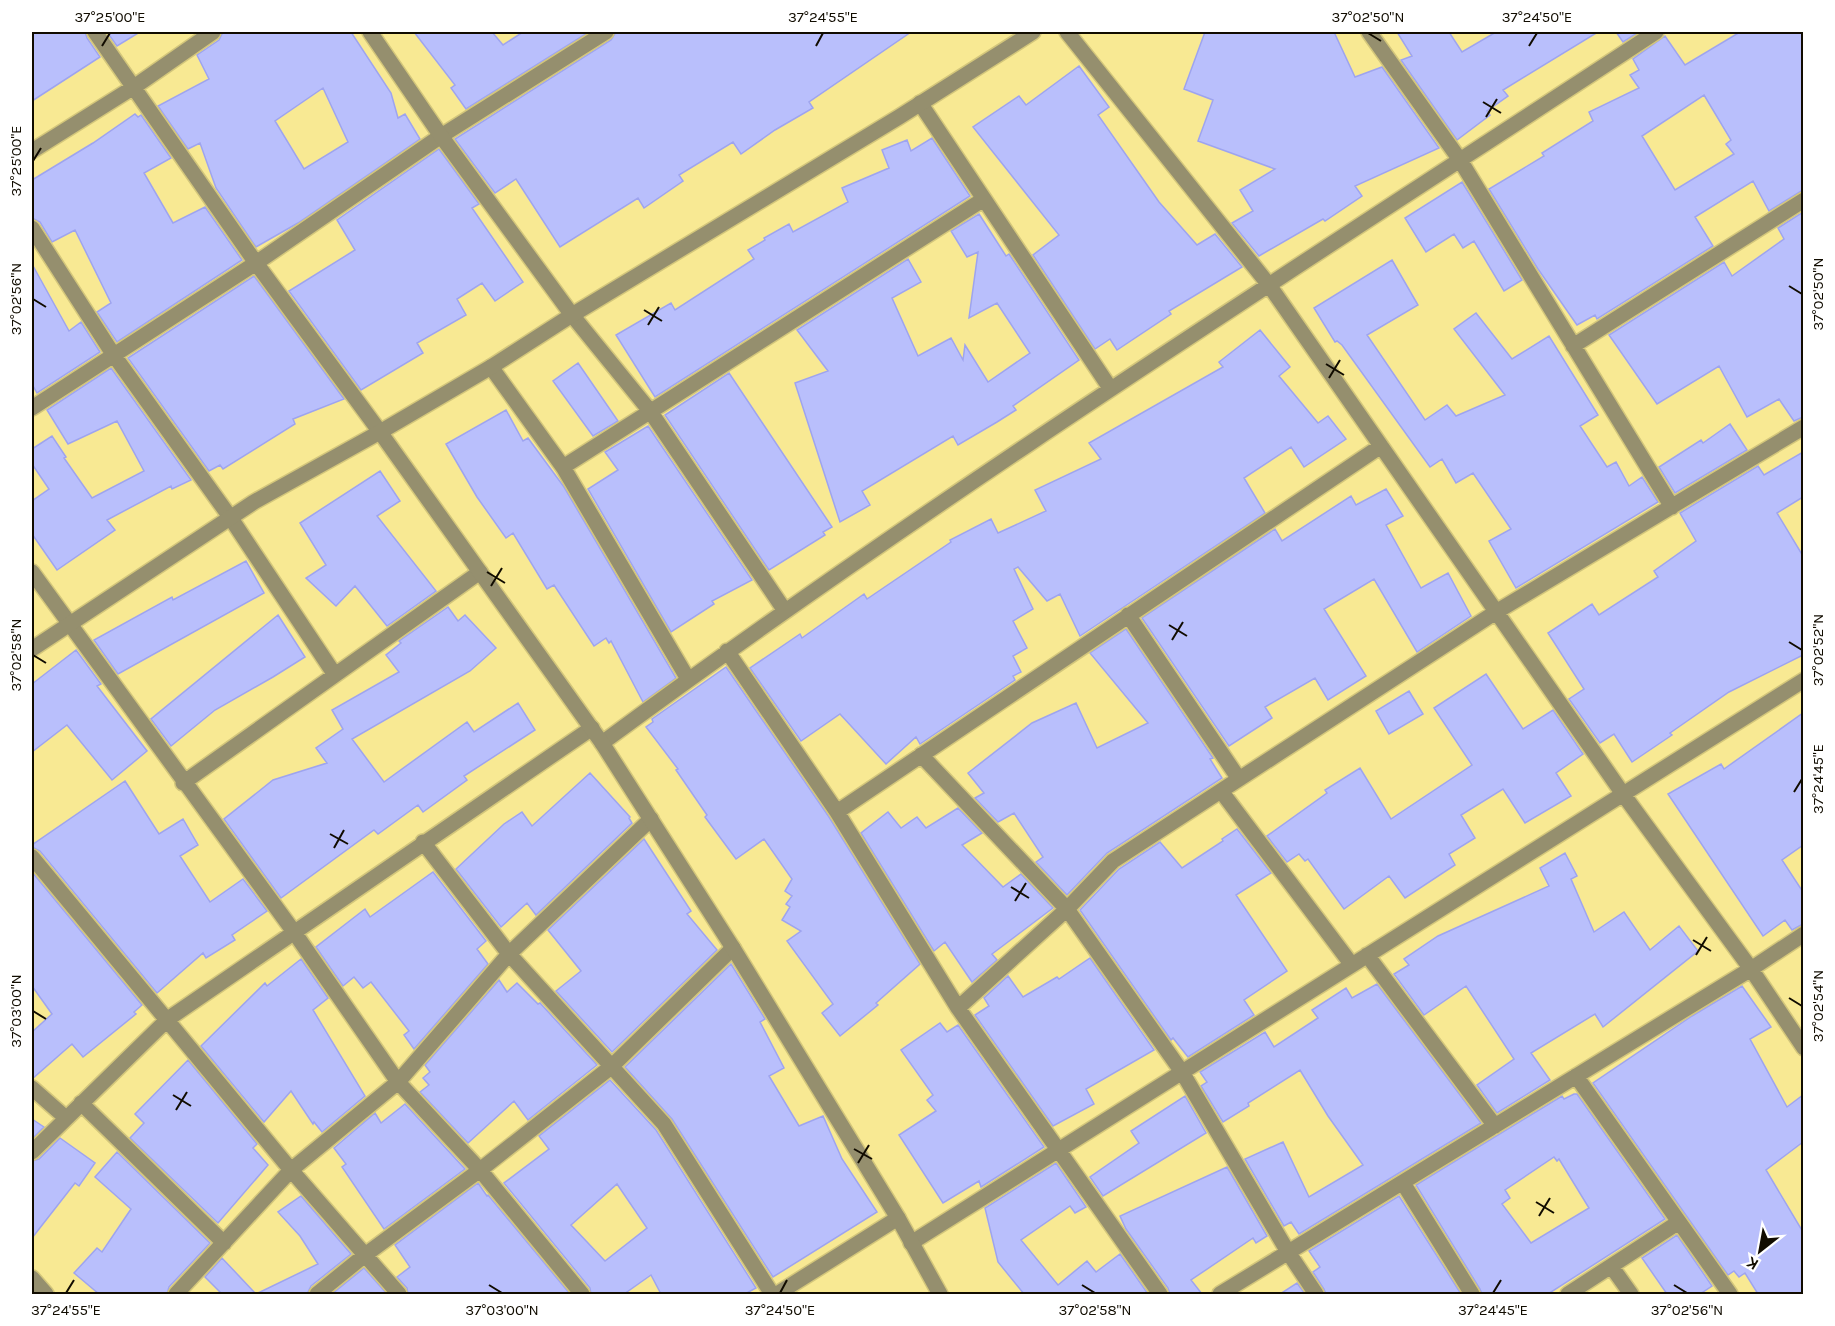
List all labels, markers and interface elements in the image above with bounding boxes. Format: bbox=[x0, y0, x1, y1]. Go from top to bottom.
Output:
text: 37°25'00"E bbox=[74, 8, 146, 26]
text: 37°24'55"E bbox=[788, 8, 858, 26]
text: 37°02'50"N bbox=[1332, 8, 1404, 26]
text: 37°24'50"E bbox=[1502, 8, 1572, 26]
text: 37°25'00"E bbox=[7, 125, 25, 197]
text: 37°02'50"N bbox=[1809, 258, 1827, 330]
text: 37°02'56"N bbox=[7, 263, 25, 335]
text: 37°02'52"N bbox=[1809, 614, 1827, 686]
text: 37°02'58"N bbox=[7, 618, 25, 692]
text: 37°24'45"E bbox=[1809, 744, 1827, 814]
text: 37°02'54"N bbox=[1809, 970, 1827, 1042]
text: 37°03'00"N bbox=[7, 974, 25, 1048]
north arrow bbox=[1730, 1221, 1790, 1281]
text: K bbox=[1743, 1252, 1762, 1274]
text: 37°24'55"E bbox=[31, 1301, 101, 1319]
text: 37°03'00"N bbox=[465, 1301, 539, 1319]
text: 37°24'50"E bbox=[745, 1301, 815, 1319]
text: 37°02'58"N bbox=[1058, 1301, 1132, 1319]
text: 37°24'45"E bbox=[1458, 1301, 1528, 1319]
text: 37°02'56"N bbox=[1651, 1301, 1723, 1319]

